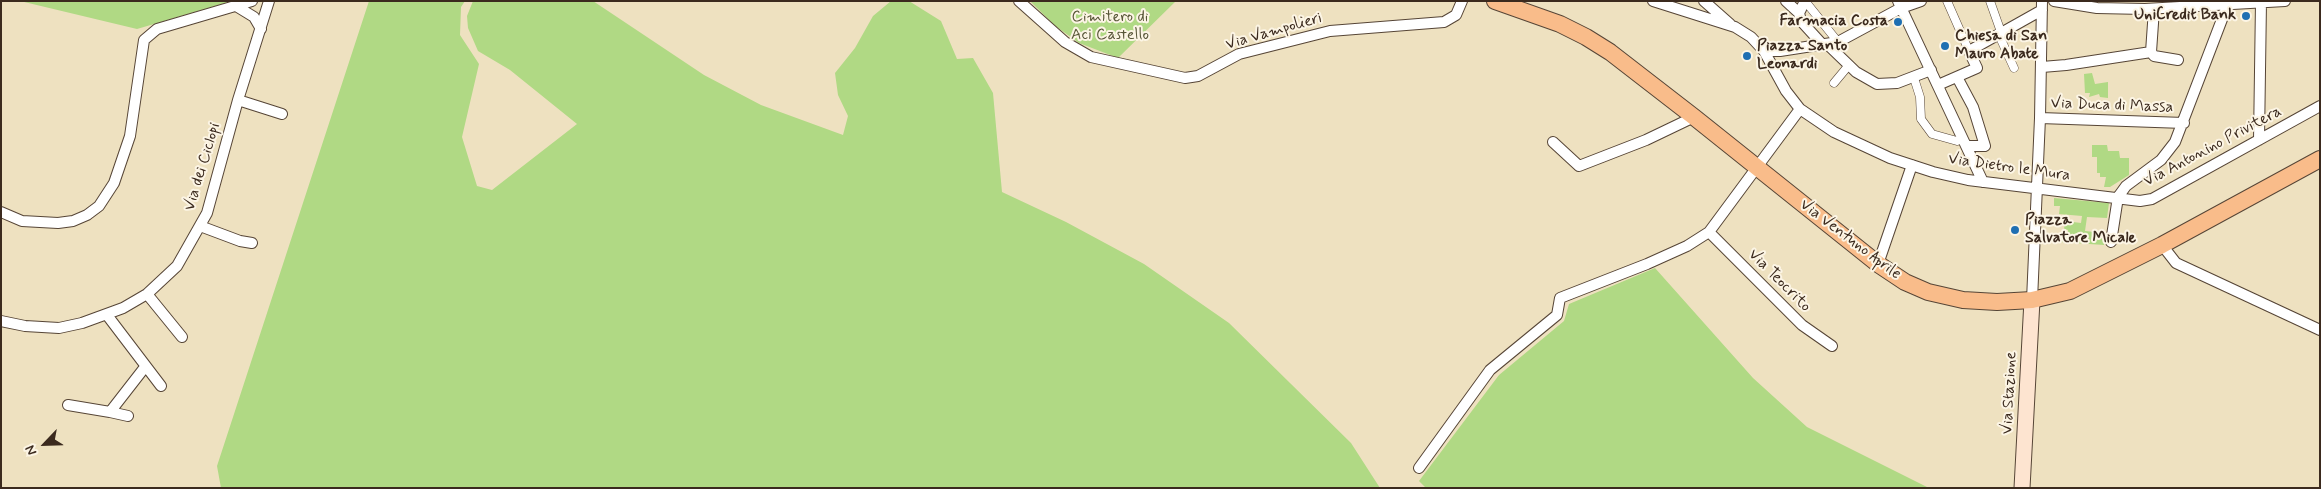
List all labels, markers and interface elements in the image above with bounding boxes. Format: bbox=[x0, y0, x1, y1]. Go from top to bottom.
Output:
place label: UniCredit Bank bbox=[2134, 6, 2236, 26]
park label: Cimitero di Aci Castello bbox=[1071, 8, 1149, 46]
street label: Via Vampolieri bbox=[1224, 9, 1324, 55]
marker: UniCredit Bank bbox=[2240, 10, 2252, 22]
place label: Farmacia Costa bbox=[1780, 12, 1888, 32]
marker: Farmacia Costa bbox=[1892, 16, 1904, 28]
place label: Chiesa di San Mauro Abate bbox=[1955, 27, 2047, 65]
place label: Piazza Santo Leonardi bbox=[1757, 37, 1847, 75]
marker: Chiesa di San Mauro Abate bbox=[1939, 40, 1951, 52]
marker: Piazza Santo Leonardi bbox=[1741, 50, 1753, 62]
street label: Via Duca di Massa bbox=[2050, 94, 2174, 118]
street label: Via Antonino Privitera bbox=[2141, 102, 2285, 192]
street label: Via dei Ciclopi bbox=[181, 121, 225, 213]
street label: Via Dietro le Mura bbox=[1947, 150, 2071, 186]
street label: Via Ventuno Aprile bbox=[1795, 196, 1905, 284]
place label: Piazza Salvatore Micale bbox=[2025, 211, 2136, 249]
marker: Piazza Salvatore Micale bbox=[2009, 224, 2021, 236]
street label: Via Teocrito bbox=[1744, 246, 1814, 316]
street label: Via Stazione bbox=[1998, 351, 2022, 435]
north arrow bbox=[20, 419, 70, 469]
text: N bbox=[21, 442, 41, 458]

